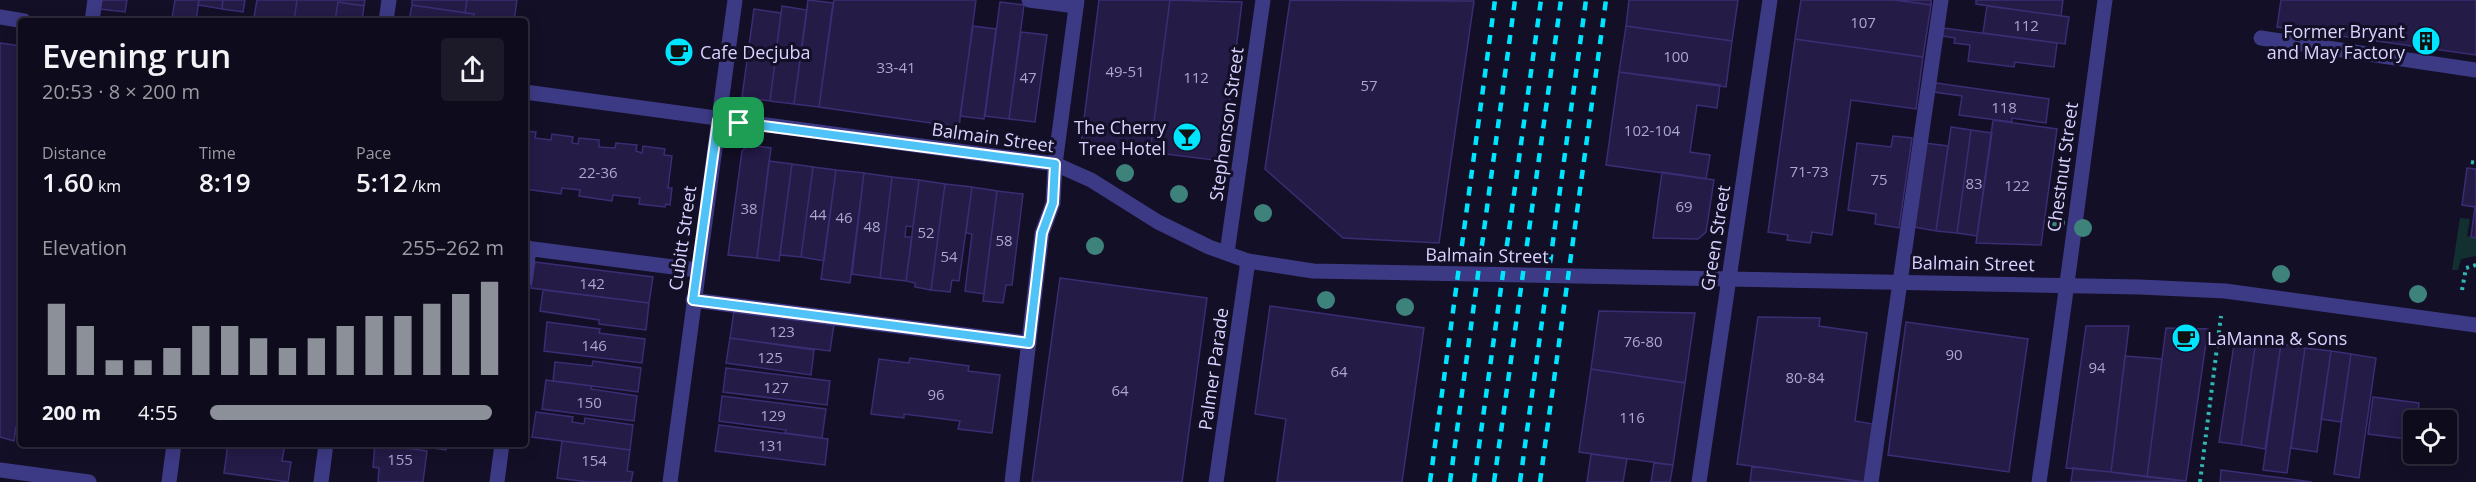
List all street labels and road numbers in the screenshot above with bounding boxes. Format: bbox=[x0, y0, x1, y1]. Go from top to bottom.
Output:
street label: Stephenson Street bbox=[1203, 46, 1249, 202]
street label: Chestnut Street bbox=[2041, 101, 2083, 233]
street label: Balmain Street bbox=[930, 117, 1056, 157]
street label: Green Street bbox=[1695, 183, 1735, 293]
street label: Cubitt Street bbox=[663, 184, 701, 292]
street label: Balmain Street bbox=[1425, 242, 1549, 268]
street label: Balmain Street bbox=[1911, 250, 2035, 276]
street label: Palmer Parade bbox=[1193, 306, 1233, 432]

